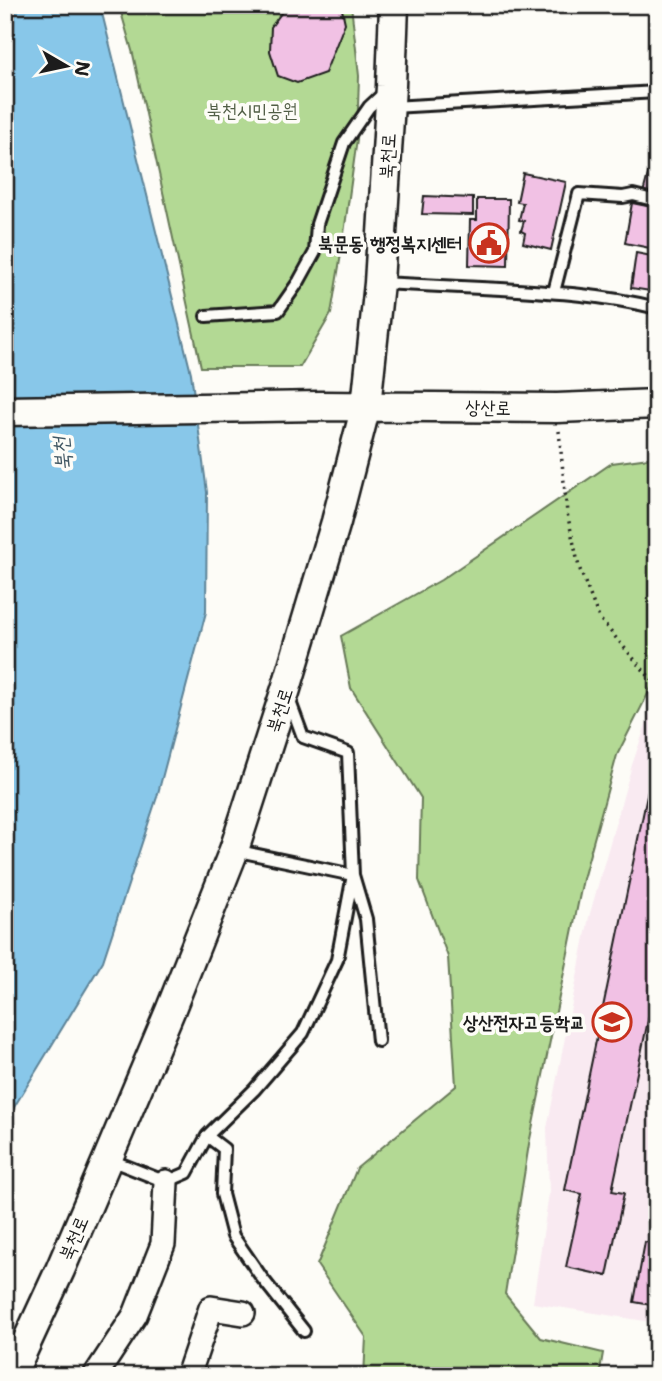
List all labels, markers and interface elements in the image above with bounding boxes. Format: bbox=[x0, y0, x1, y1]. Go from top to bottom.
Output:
north arrow bbox=[32, 32, 102, 102]
text: N bbox=[69, 59, 96, 78]
park label: 북천시민공원 bbox=[206, 98, 298, 123]
street label: 북천로 bbox=[374, 132, 401, 180]
public building icon: 북문동 행정복지센터 bbox=[468, 222, 510, 264]
place label: 북문동 행정복지센터 bbox=[318, 231, 462, 256]
street label: 상산로 bbox=[465, 395, 511, 420]
water label: 북천 bbox=[46, 434, 78, 472]
street label: 북천로 bbox=[260, 684, 298, 736]
school or university icon: 상산전자고등학교 bbox=[591, 1001, 633, 1043]
place label: 상산전자고등학교 bbox=[463, 1010, 585, 1035]
street label: 북천로 bbox=[53, 1212, 94, 1264]

